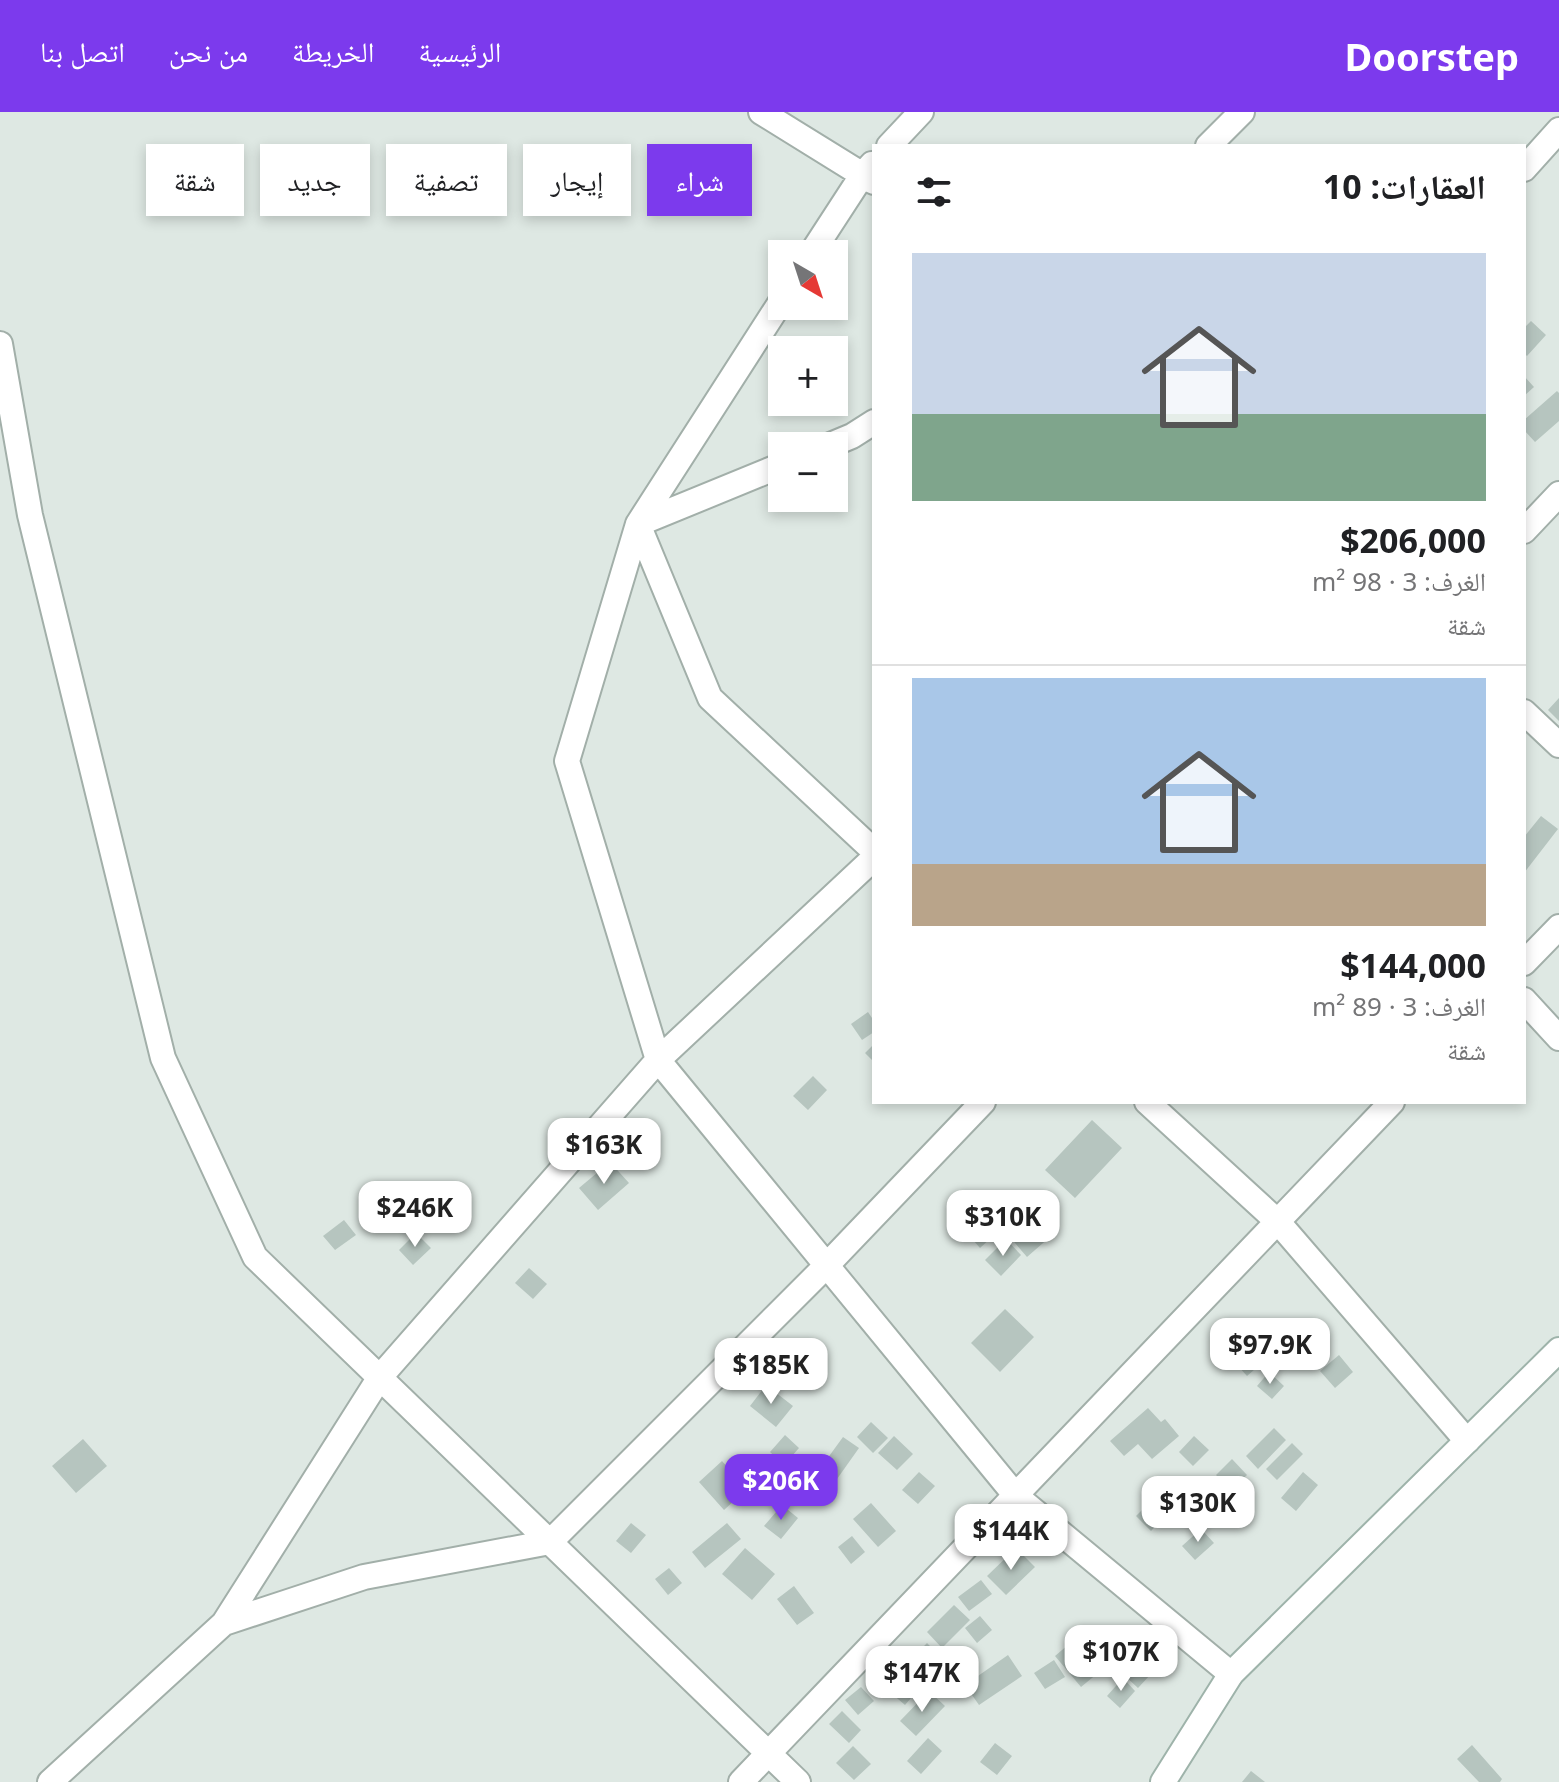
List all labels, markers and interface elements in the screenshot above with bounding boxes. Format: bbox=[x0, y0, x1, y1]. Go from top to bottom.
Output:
text: Doorstep bbox=[1344, 30, 1519, 82]
text: اتصل بنا bbox=[40, 32, 125, 70]
text: من نحن bbox=[169, 32, 248, 70]
text: الخريطة bbox=[292, 32, 374, 70]
text: الرئيسية bbox=[418, 32, 501, 70]
chip: شقة bbox=[146, 144, 244, 216]
chip: جديد bbox=[260, 144, 370, 216]
chip: تصفية bbox=[386, 144, 507, 216]
chip: إيجار bbox=[523, 144, 631, 216]
chip: شراء bbox=[647, 144, 752, 216]
text: العقارات: 10 bbox=[1323, 163, 1486, 209]
icon: filters bbox=[912, 170, 956, 214]
north arrow bbox=[768, 240, 848, 320]
map controls bbox=[768, 240, 848, 512]
icon: home bbox=[1127, 305, 1271, 449]
button: + bbox=[768, 336, 848, 416]
button: − bbox=[768, 432, 848, 512]
text: $206,000 bbox=[1340, 517, 1486, 563]
text: الغرف: 3 · 98 m² bbox=[1312, 563, 1486, 599]
text: شقة bbox=[1447, 607, 1486, 643]
icon: home bbox=[1127, 730, 1271, 874]
text: $144,000 bbox=[1340, 942, 1486, 988]
text: الغرف: 3 · 89 m² bbox=[1312, 988, 1486, 1024]
text: شقة bbox=[1447, 1032, 1486, 1068]
pin: $163K bbox=[548, 1118, 660, 1186]
text: $163K bbox=[566, 1126, 642, 1162]
pin: $246K bbox=[359, 1181, 471, 1249]
text: $246K bbox=[377, 1189, 453, 1225]
pin: $310K bbox=[947, 1190, 1059, 1258]
text: $310K bbox=[965, 1198, 1041, 1234]
pin: $97.9K bbox=[1205, 1318, 1335, 1386]
text: $97.9K bbox=[1228, 1326, 1312, 1362]
pin: $185K bbox=[715, 1338, 827, 1406]
text: $185K bbox=[733, 1346, 809, 1382]
pin: $206K bbox=[725, 1454, 837, 1522]
text: $206K bbox=[743, 1462, 819, 1498]
pin: $130K bbox=[1142, 1476, 1254, 1544]
text: $130K bbox=[1160, 1484, 1236, 1520]
pin: $144K bbox=[955, 1504, 1067, 1572]
text: $144K bbox=[973, 1512, 1049, 1548]
pin: $107K bbox=[1065, 1625, 1177, 1693]
text: $107K bbox=[1083, 1633, 1159, 1669]
pin: $147K bbox=[866, 1646, 978, 1714]
text: $147K bbox=[884, 1654, 960, 1690]

